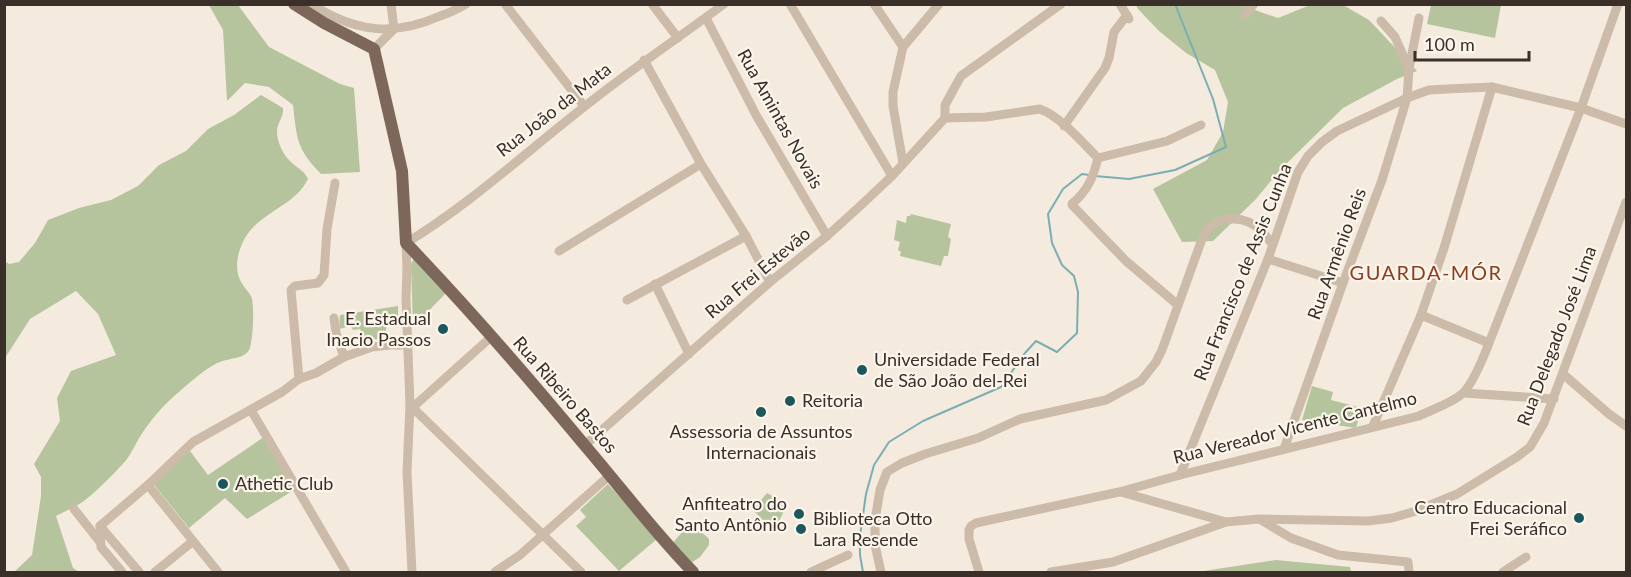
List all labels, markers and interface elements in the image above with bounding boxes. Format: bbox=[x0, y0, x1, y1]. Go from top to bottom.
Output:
scale bar bbox=[1415, 24, 1529, 62]
text: 100 m bbox=[1424, 33, 1475, 55]
street label: Rua Amintas Novais bbox=[733, 45, 829, 192]
street label: Rua João da Mata bbox=[492, 58, 615, 161]
street label: Rua Francisco de Assis Cunha bbox=[1188, 160, 1296, 383]
street label: Rua Armênio Reis bbox=[1302, 185, 1370, 322]
street label: Rua Frei Estevão bbox=[700, 222, 814, 323]
street label: Rua Delegado José Lima bbox=[1512, 243, 1601, 429]
district label: GUARDA-MÓR bbox=[1350, 260, 1502, 284]
place label: E. Estadual Inacio Passos bbox=[326, 307, 431, 350]
marker: E. Estadual Inacio Passos bbox=[436, 322, 450, 336]
street label: Rua Ribeiro Bastos bbox=[509, 331, 623, 457]
place label: Universidade Federal de São João del-Rei bbox=[874, 348, 1040, 391]
marker: Universidade Federal de São João del-Rei bbox=[855, 363, 869, 377]
street label: Rua Vereador Vicente Cantelmo bbox=[1171, 386, 1419, 468]
place label: Reitoria bbox=[802, 389, 863, 411]
marker: Reitoria bbox=[783, 394, 797, 408]
marker: Assessoria de Assuntos Internacionais bbox=[754, 405, 768, 419]
place label: Assessoria de Assuntos Internacionais bbox=[669, 420, 853, 463]
place label: Athetic Club bbox=[235, 472, 333, 494]
marker: Athetic Club bbox=[216, 477, 230, 491]
place label: Anfiteatro do Santo Antônio bbox=[675, 492, 787, 535]
place label: Centro Educacional Frei Seráfico bbox=[1414, 496, 1567, 539]
marker: Anfiteatro do Santo Antônio bbox=[792, 507, 806, 521]
place label: Biblioteca Otto Lara Resende bbox=[813, 507, 932, 550]
marker: Centro Educacional Frei Seráfico bbox=[1572, 511, 1586, 525]
marker: Biblioteca Otto Lara Resende bbox=[794, 522, 808, 536]

